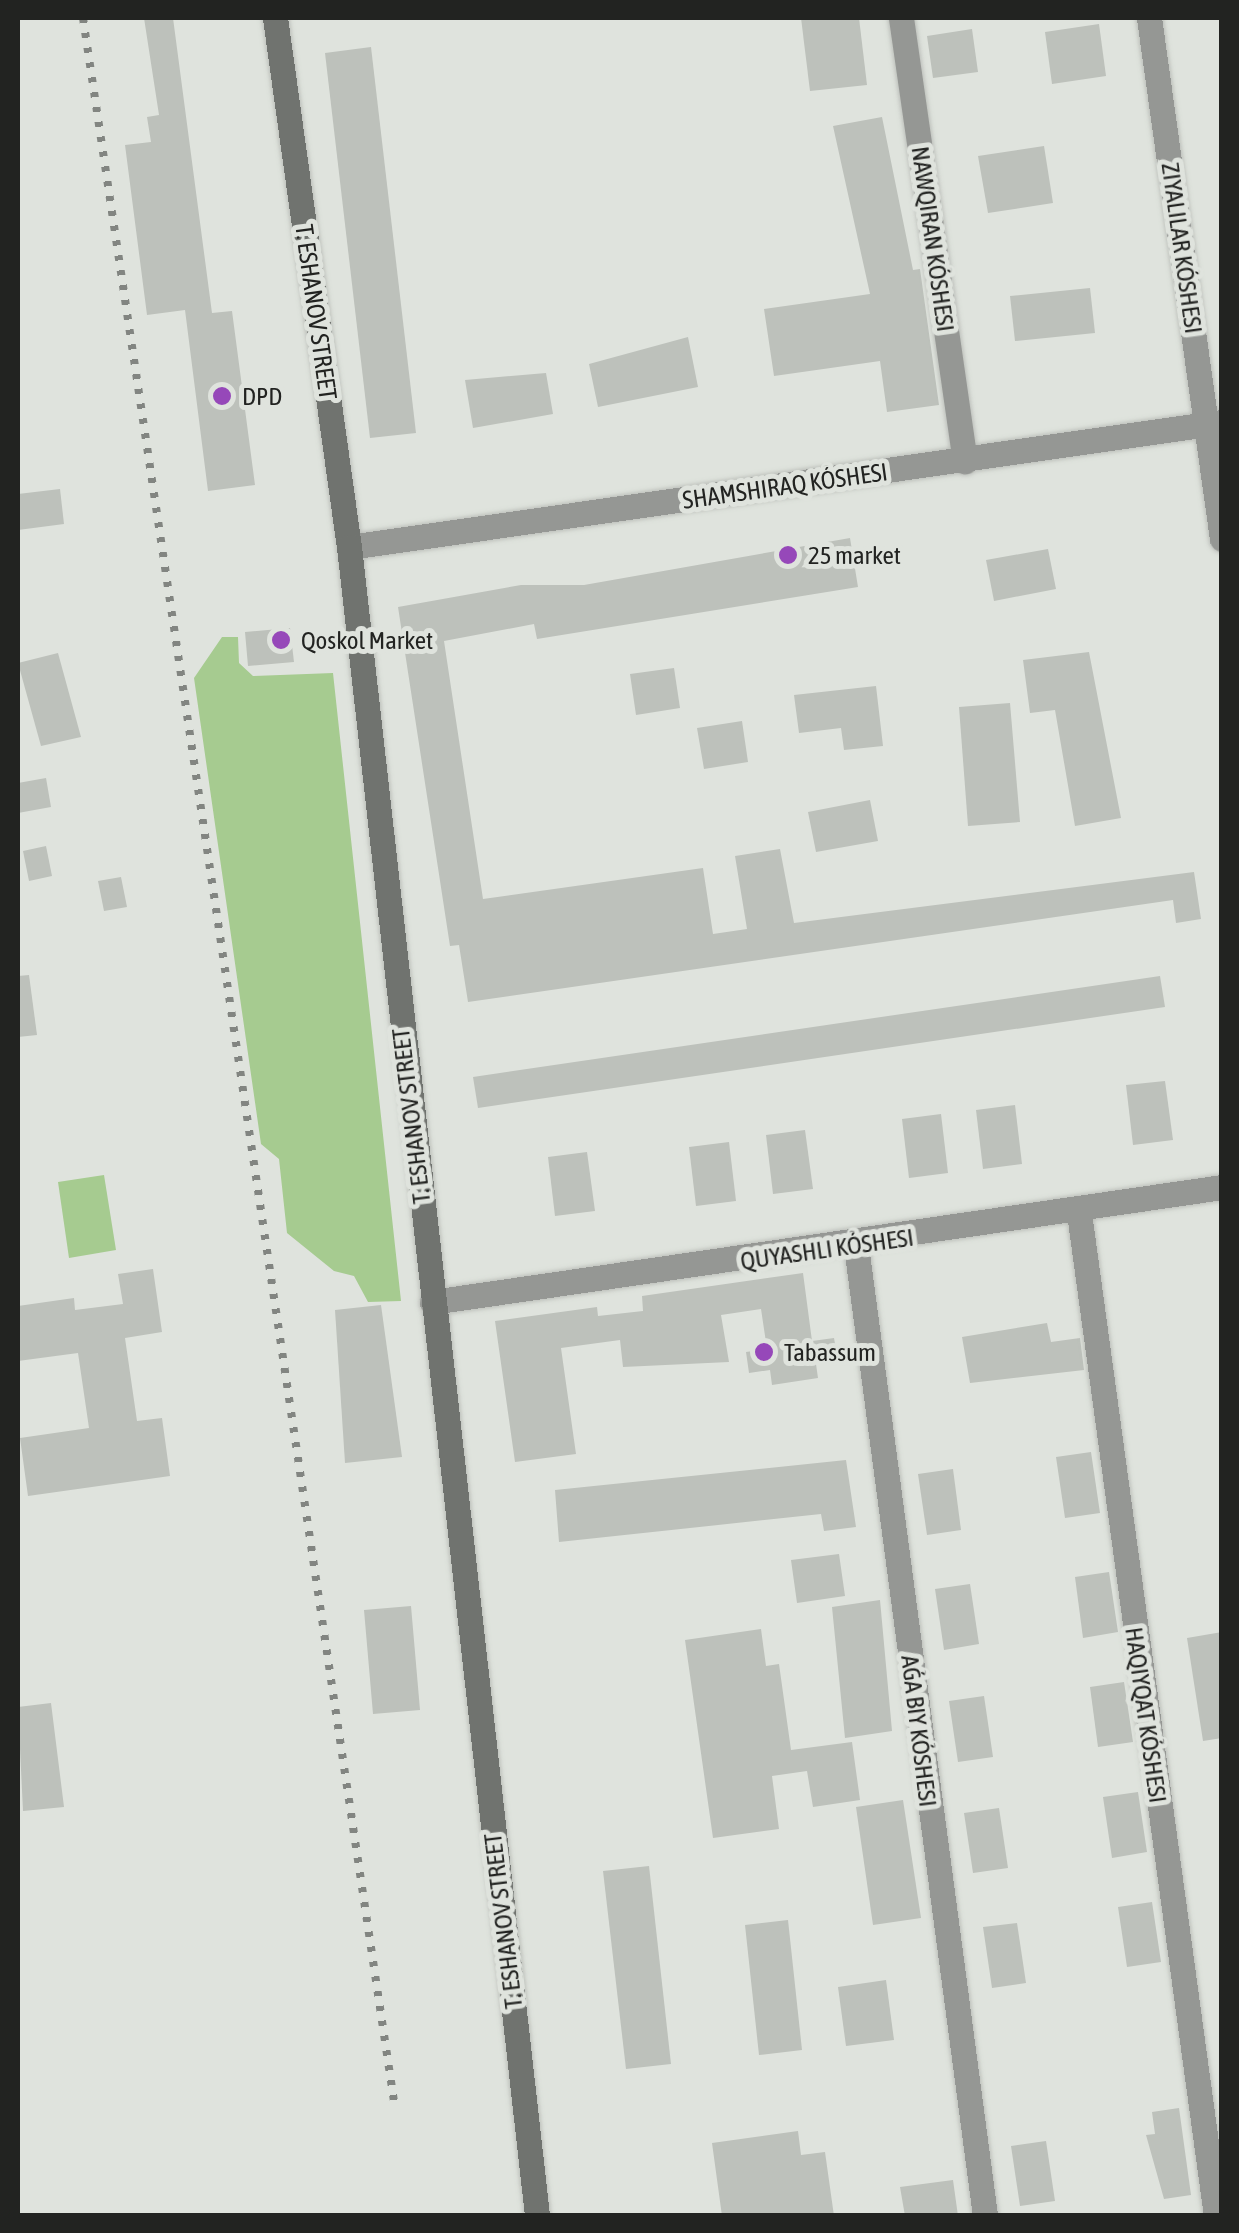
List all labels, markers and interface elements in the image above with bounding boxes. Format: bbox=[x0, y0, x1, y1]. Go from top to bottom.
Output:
street label: NAWQIRAN KÓSHESI bbox=[905, 144, 961, 334]
street label: ZIYALILAR KÓSHESI bbox=[1155, 161, 1209, 335]
street label: T. ESHANOV STREET bbox=[289, 222, 343, 402]
place label: DPD bbox=[242, 381, 282, 411]
marker: DPD bbox=[211, 385, 233, 407]
street label: SHAMSHIRAQ KÓSHESI bbox=[680, 457, 890, 515]
place label: 25 market bbox=[808, 540, 901, 570]
marker: 25 market bbox=[777, 544, 799, 566]
place label: Qoskol Market bbox=[301, 625, 433, 655]
marker: Qoskol Market bbox=[270, 629, 292, 651]
street label: T. ESHANOV STREET bbox=[385, 1027, 437, 1205]
street label: QUYASHLI KÓSHESI bbox=[738, 1222, 916, 1276]
place label: Tabassum bbox=[784, 1337, 876, 1367]
marker: Tabassum bbox=[753, 1341, 775, 1363]
street label: HAQIYQAT KÓSHESI bbox=[1119, 1625, 1173, 1805]
street label: AǴA BIY KÓSHESI bbox=[895, 1653, 943, 1809]
street label: T. ESHANOV STREET bbox=[477, 1832, 529, 2010]

